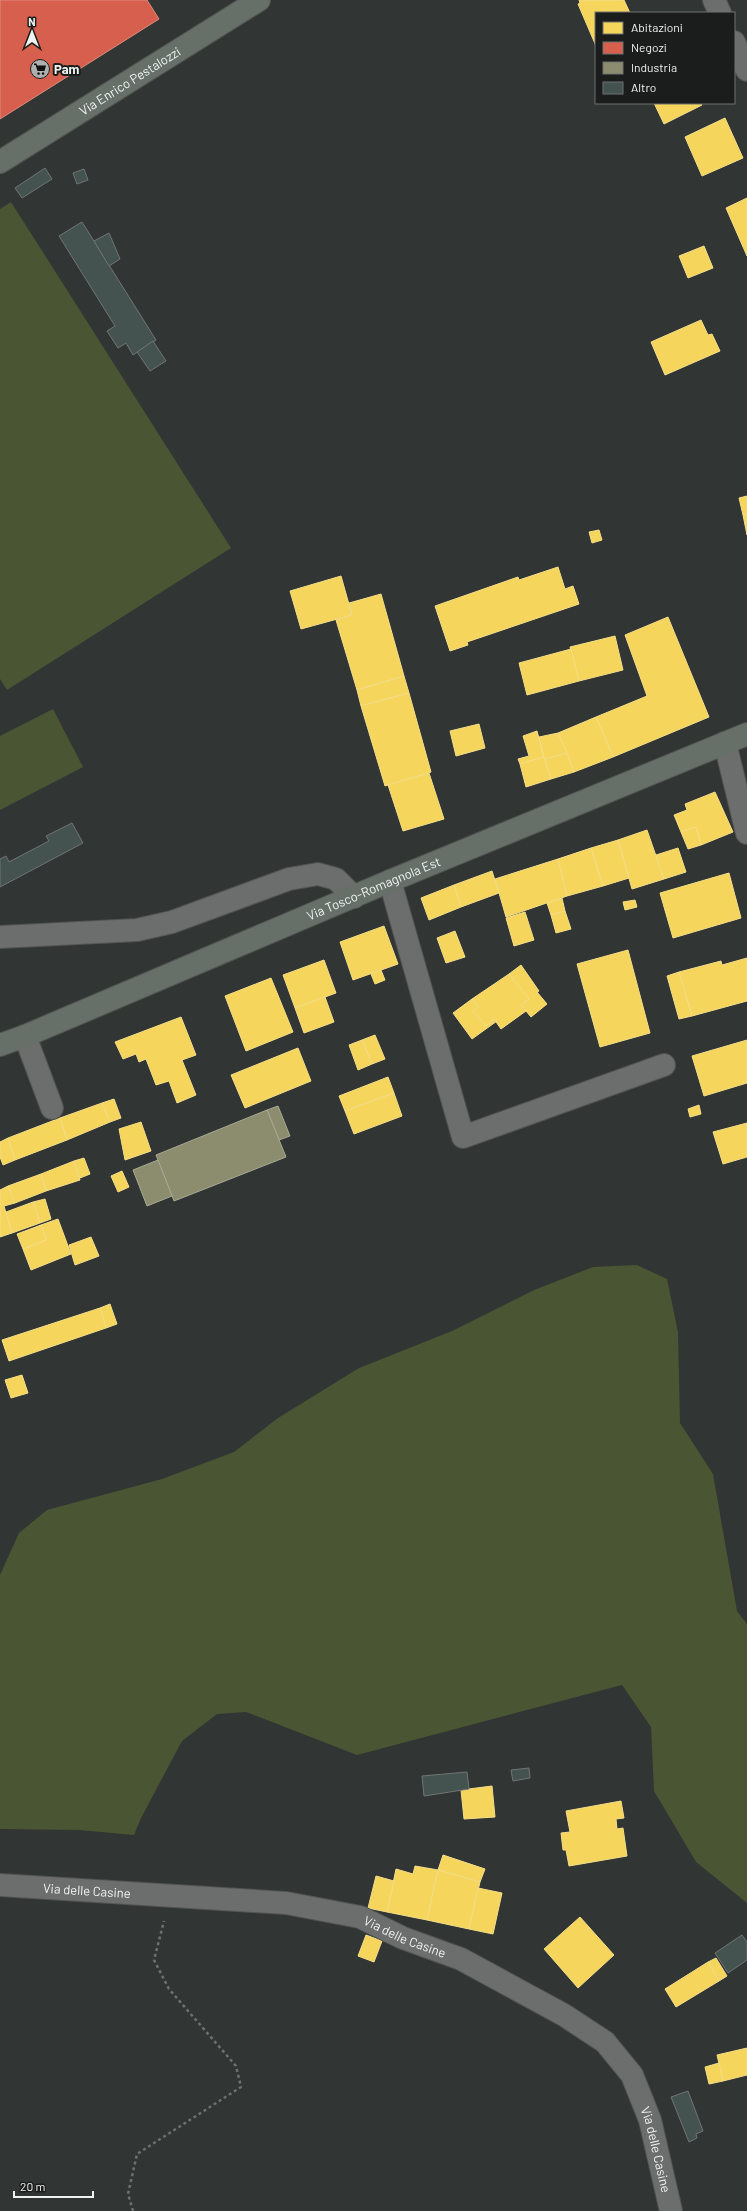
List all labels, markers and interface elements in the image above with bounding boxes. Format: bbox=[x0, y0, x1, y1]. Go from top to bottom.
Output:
north arrow bbox=[12, 12, 52, 52]
legend bbox=[595, 12, 735, 104]
text: N bbox=[28, 15, 36, 28]
text: Abitazioni bbox=[631, 20, 683, 34]
text: Negozi bbox=[631, 40, 667, 54]
street label: Via Enrico Pestalozzi bbox=[76, 43, 183, 119]
supermarket icon: Pam bbox=[29, 58, 51, 80]
text: Industria bbox=[631, 60, 677, 74]
place label: Pam bbox=[54, 61, 80, 77]
text: Altro bbox=[631, 80, 656, 94]
street label: Via Tosco-Romagnola Est bbox=[304, 853, 443, 924]
street label: Via delle Casine bbox=[43, 1880, 131, 1901]
street label: Via delle Casine bbox=[361, 1912, 448, 1961]
street label: Via delle Casine bbox=[637, 2104, 674, 2194]
scale bar bbox=[14, 2173, 93, 2199]
text: 20 m bbox=[20, 2179, 46, 2193]

